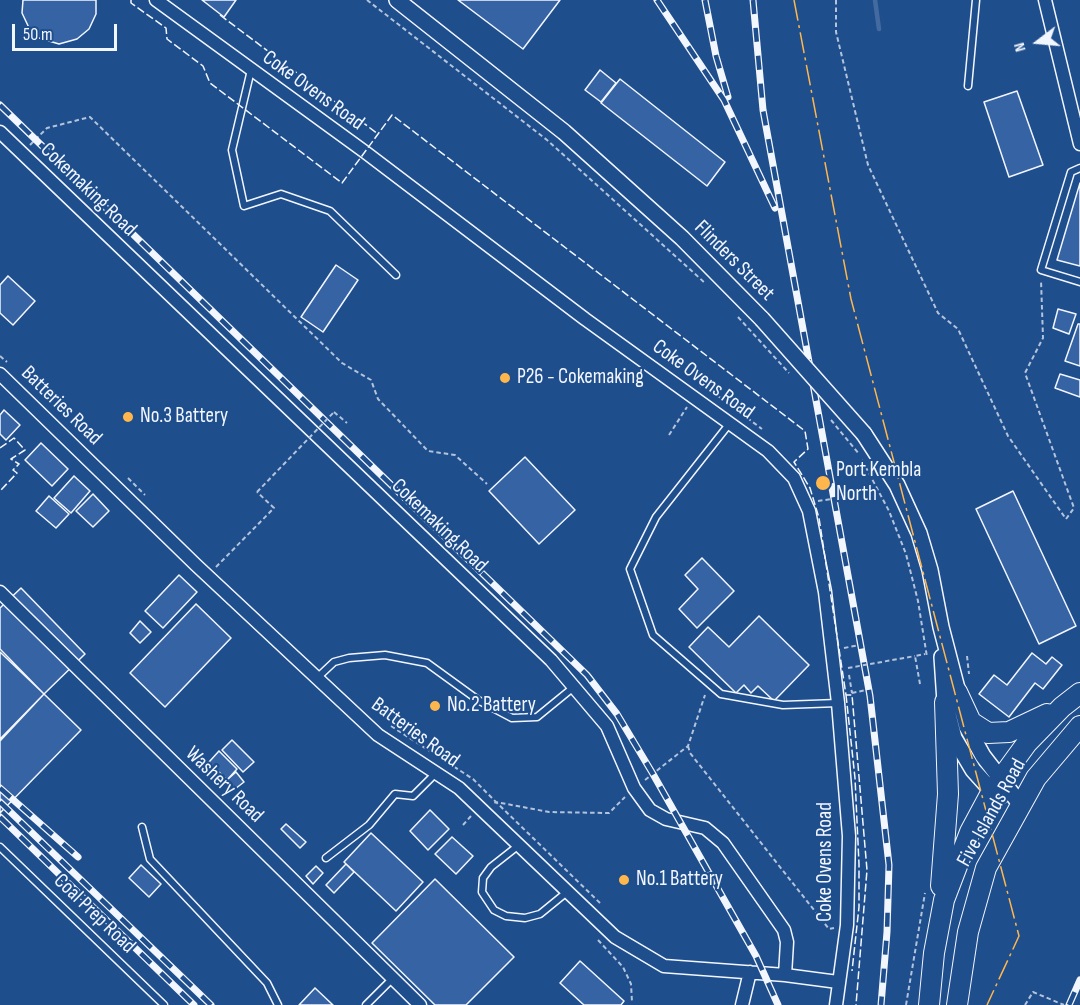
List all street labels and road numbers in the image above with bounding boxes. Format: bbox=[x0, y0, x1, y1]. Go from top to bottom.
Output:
street label: Coke Ovens Road bbox=[257, 46, 369, 136]
street label: Cokemaking Road bbox=[35, 138, 141, 242]
street label: Flinders Street bbox=[689, 216, 779, 306]
street label: Coke Ovens Road bbox=[647, 335, 759, 425]
street label: Batteries Road bbox=[15, 361, 107, 451]
street label: Cokemaking Road bbox=[386, 474, 492, 578]
street label: Batteries Road bbox=[366, 693, 464, 773]
street label: Washery Road bbox=[180, 742, 268, 828]
street label: Five Islands Road bbox=[952, 755, 1032, 871]
street label: Coke Ovens Road bbox=[813, 802, 839, 922]
street label: Coal Prep Road bbox=[48, 869, 140, 959]

